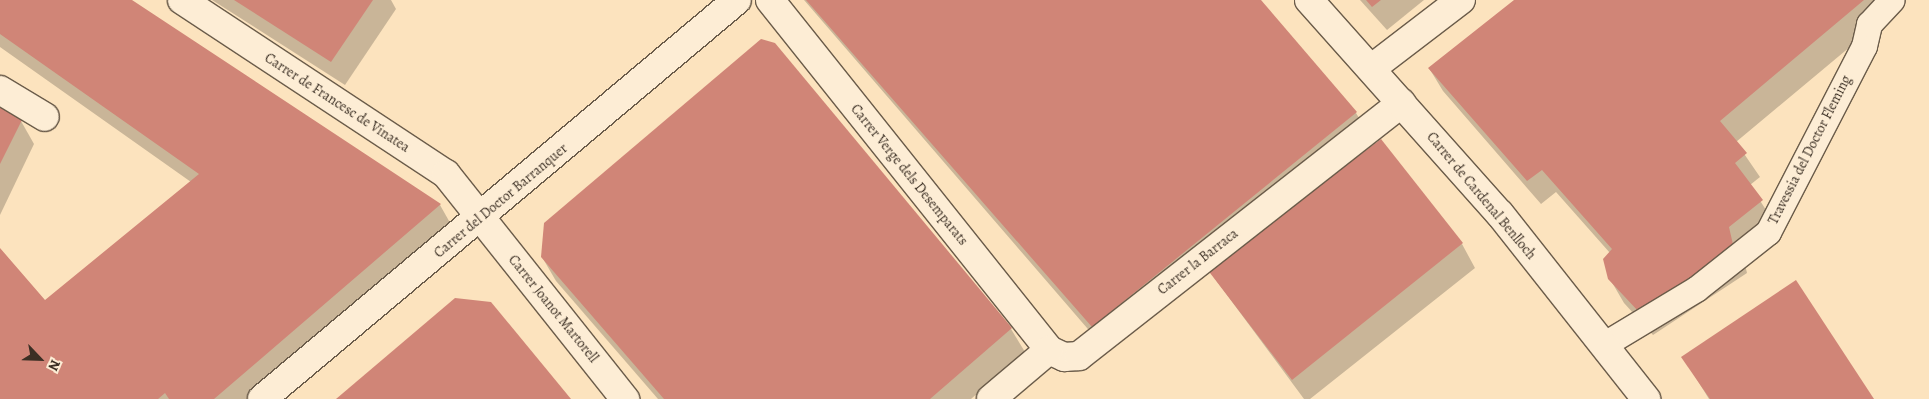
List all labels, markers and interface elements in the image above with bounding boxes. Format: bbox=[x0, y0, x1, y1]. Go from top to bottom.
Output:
street label: Carrer de Francesc de Vinatea bbox=[261, 50, 413, 156]
street label: Travessia del Doctor Fleming bbox=[1765, 73, 1855, 227]
street label: Carrer Verge dels Desemparats bbox=[847, 101, 971, 249]
street label: Carrer de Cardenal Benlloch bbox=[1423, 129, 1539, 263]
street label: Carrer del Doctor Barranquer bbox=[431, 140, 571, 262]
street label: Carrer la Barraca bbox=[1154, 225, 1242, 299]
street label: Carrer Joanot Martorell bbox=[505, 252, 601, 366]
north arrow bbox=[15, 334, 65, 384]
text: N bbox=[43, 357, 65, 374]

